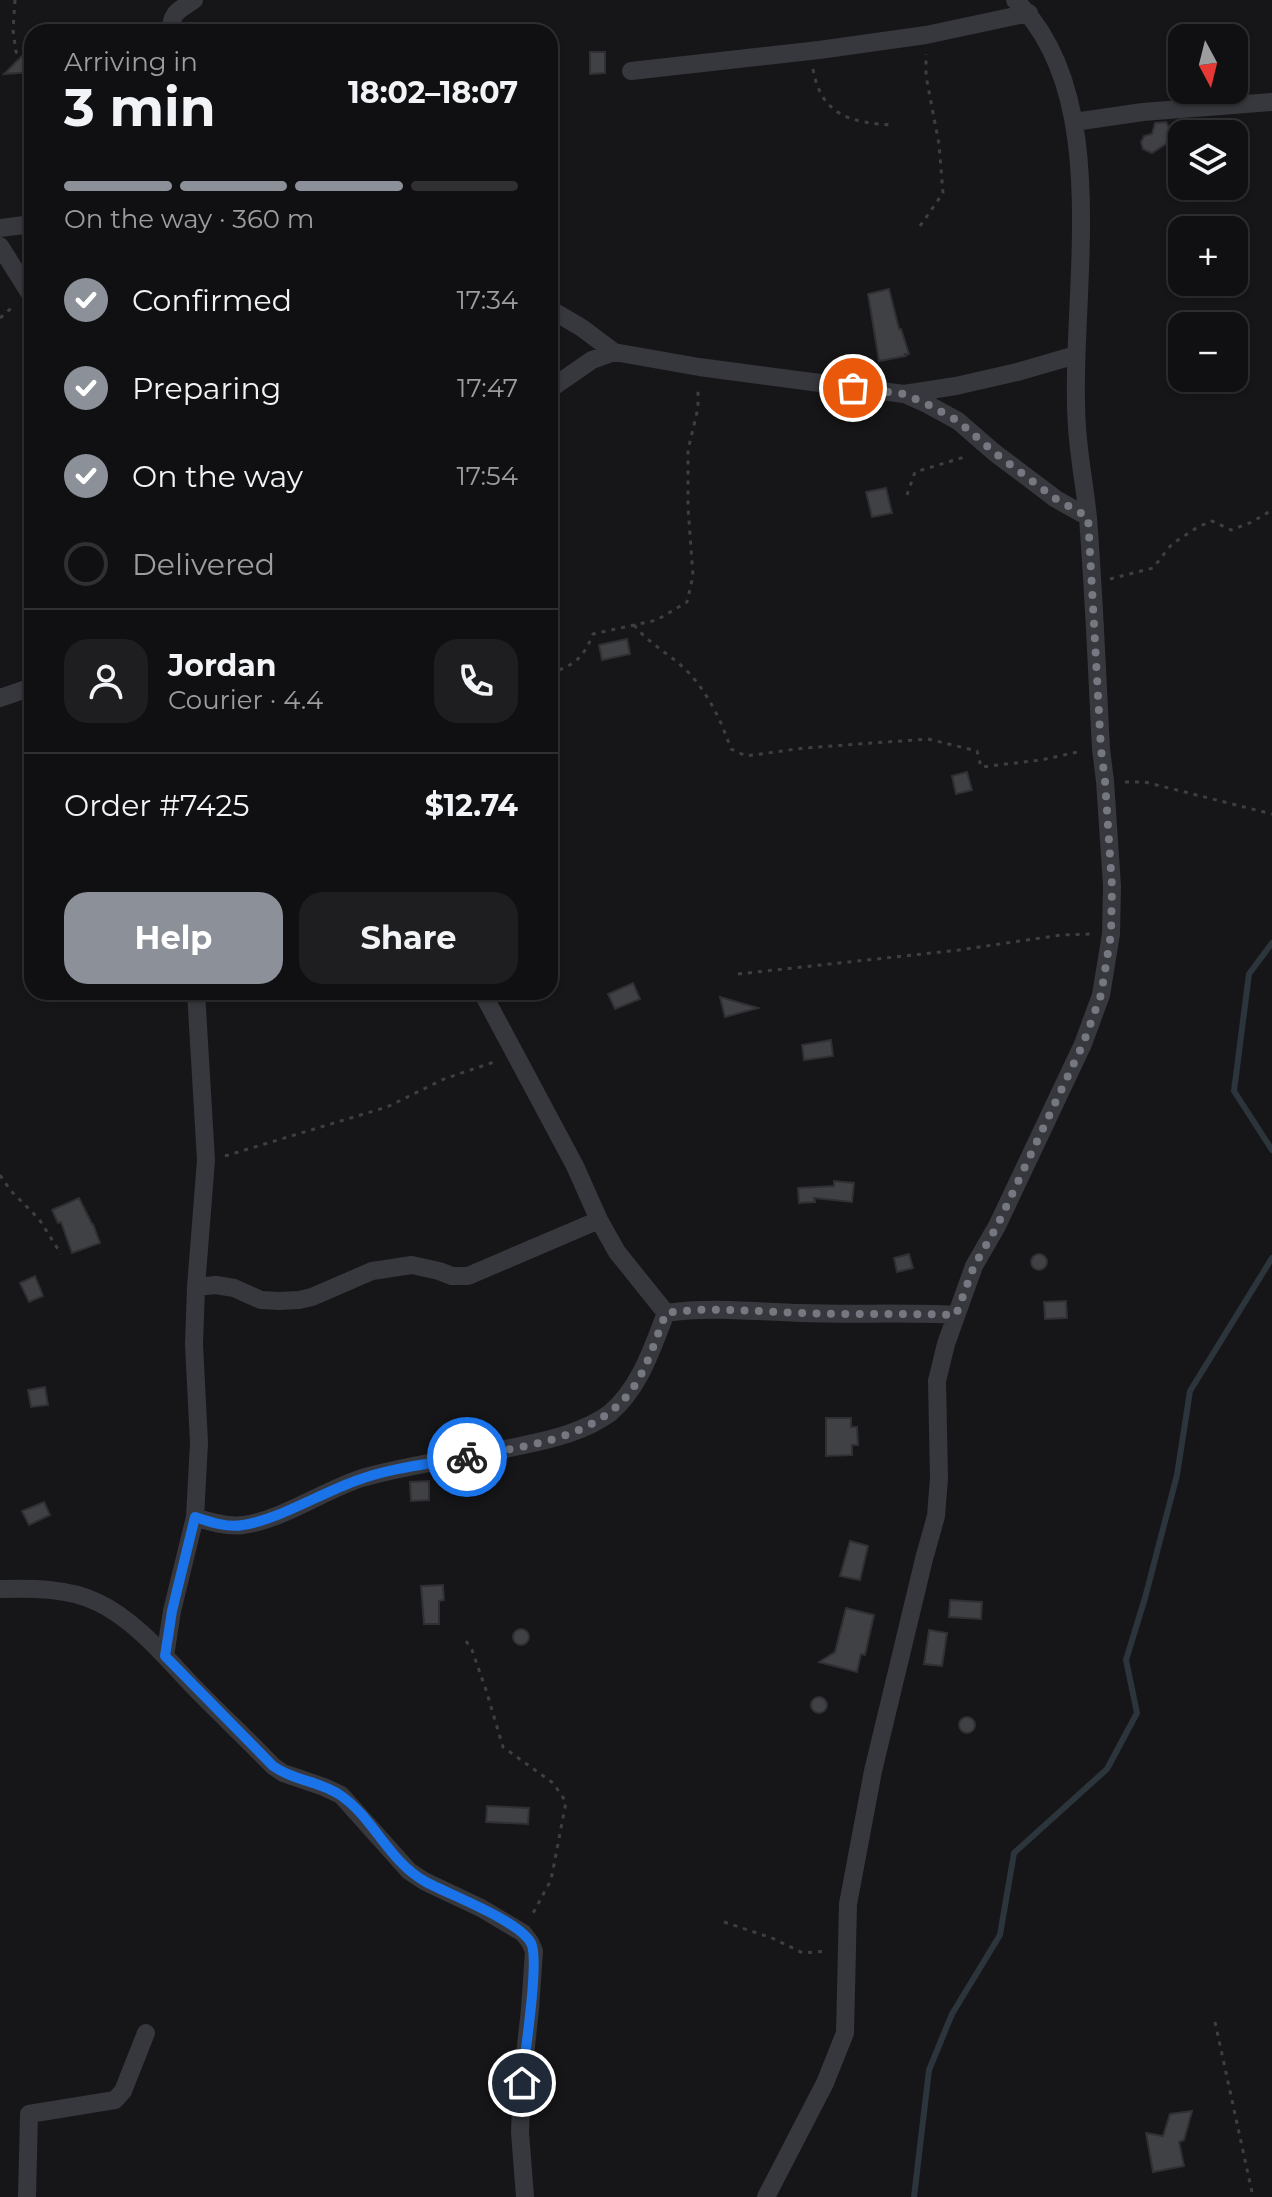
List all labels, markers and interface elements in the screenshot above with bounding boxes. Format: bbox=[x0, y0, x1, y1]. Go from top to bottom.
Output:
north arrow bbox=[1168, 24, 1248, 104]
map controls bbox=[1168, 24, 1248, 392]
text: Arriving in bbox=[64, 46, 198, 78]
text: 18:02–18:07 bbox=[348, 74, 518, 111]
text: 3 min bbox=[64, 76, 216, 139]
button: layers bbox=[1168, 120, 1248, 200]
text: On the way · 360 m bbox=[64, 203, 314, 235]
button: + bbox=[1168, 216, 1248, 296]
icon: check bbox=[64, 278, 108, 322]
text: Confirmed bbox=[132, 282, 292, 319]
text: 17:34 bbox=[456, 284, 518, 316]
button: − bbox=[1168, 312, 1248, 392]
pin bbox=[819, 354, 887, 422]
icon: check bbox=[64, 366, 108, 410]
icon: bag bbox=[831, 366, 875, 410]
text: Preparing bbox=[132, 370, 281, 407]
text: 17:47 bbox=[457, 372, 518, 404]
icon: check bbox=[64, 454, 108, 498]
text: On the way bbox=[132, 458, 303, 495]
text: 17:54 bbox=[456, 460, 518, 492]
text: Delivered bbox=[132, 546, 275, 583]
button: person bbox=[64, 639, 148, 723]
button: phone bbox=[434, 639, 518, 723]
text: Jordan bbox=[168, 647, 277, 684]
text: Courier · 4.4 bbox=[168, 684, 323, 716]
text: Order #7425 bbox=[64, 787, 250, 824]
text: $12.74 bbox=[425, 787, 518, 824]
button: Help bbox=[64, 892, 283, 984]
button: Share bbox=[299, 892, 518, 984]
courier bbox=[427, 1417, 507, 1497]
icon: bike bbox=[445, 1435, 489, 1479]
pin bbox=[488, 2049, 556, 2117]
icon: home bbox=[500, 2061, 544, 2105]

